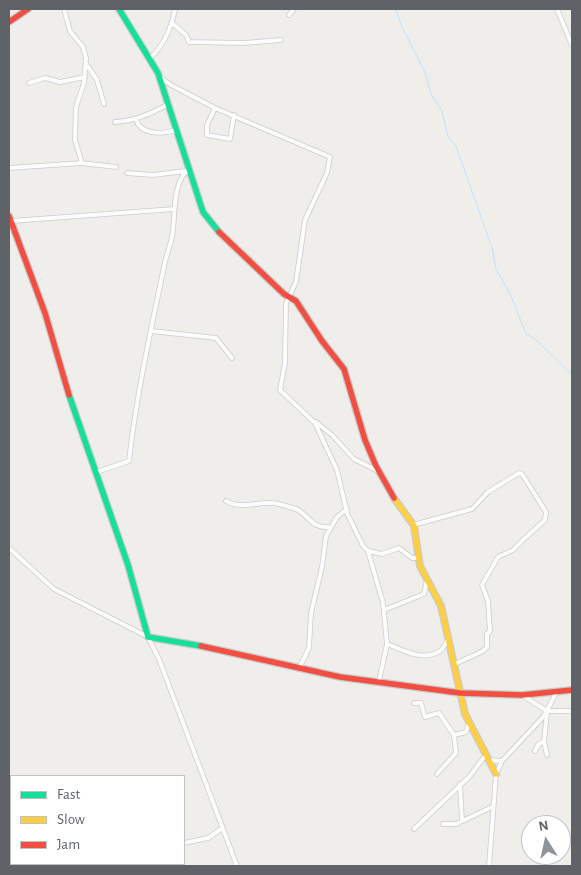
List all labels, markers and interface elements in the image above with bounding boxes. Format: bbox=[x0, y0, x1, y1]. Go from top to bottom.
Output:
legend bbox=[10, 775, 185, 865]
text: Fast bbox=[57, 787, 80, 802]
text: Slow bbox=[57, 812, 85, 827]
north arrow bbox=[521, 815, 571, 865]
text: N bbox=[538, 818, 550, 834]
text: Jam bbox=[57, 837, 80, 852]

